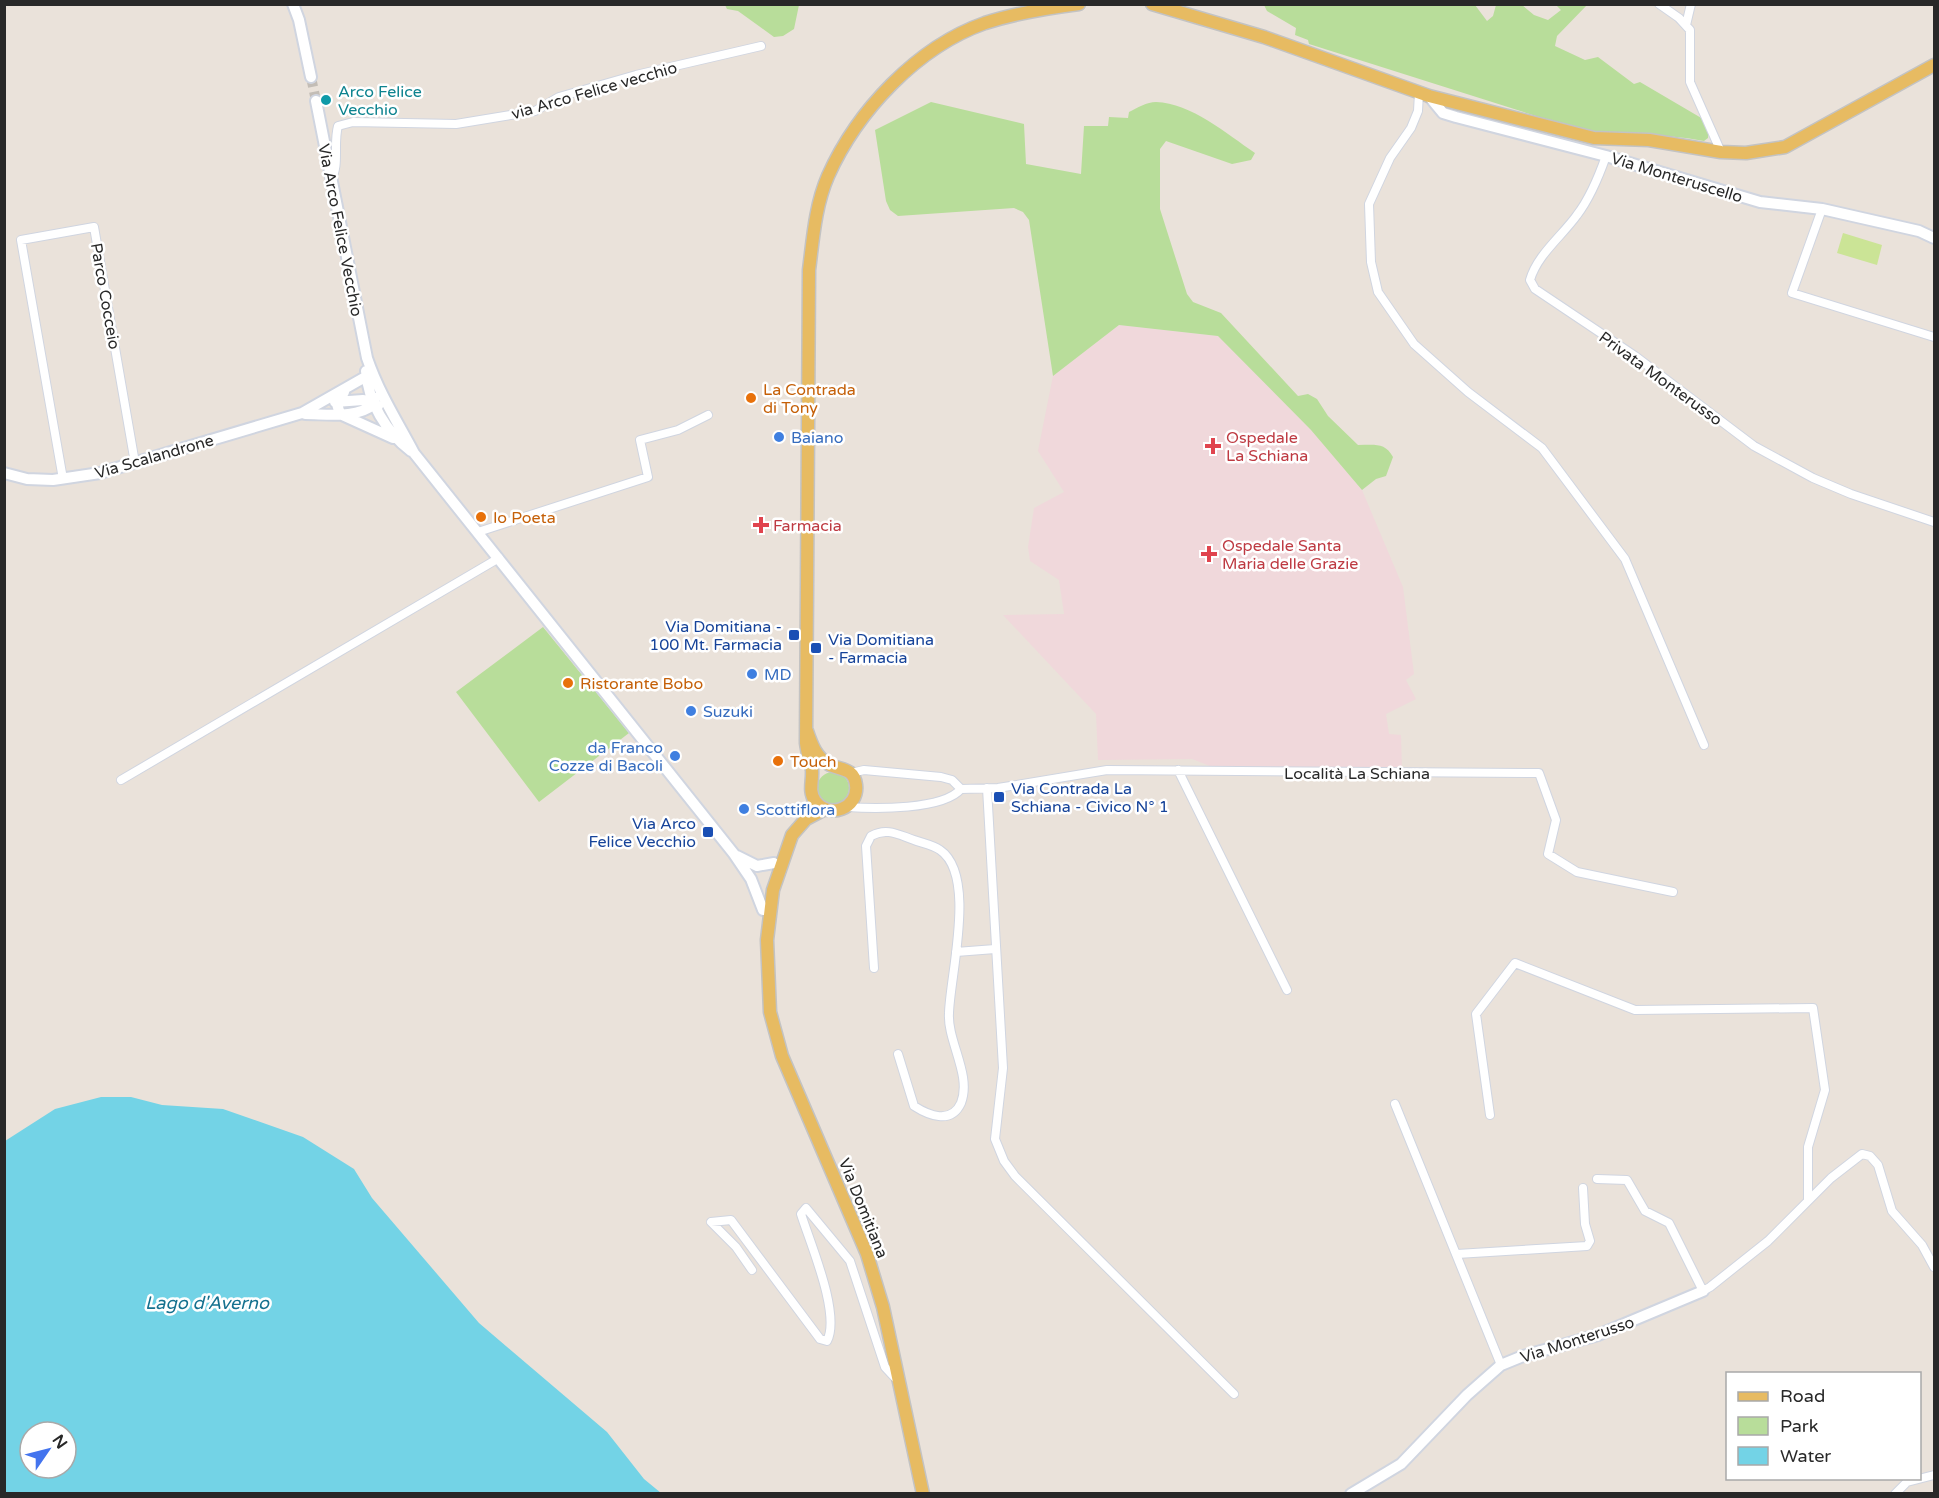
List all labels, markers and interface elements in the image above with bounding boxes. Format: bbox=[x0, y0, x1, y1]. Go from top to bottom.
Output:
street label: via Arco Felice vecchio bbox=[509, 58, 679, 124]
place label: Arco Felice Vecchio bbox=[338, 82, 422, 120]
marker: Arco Felice Vecchio bbox=[319, 93, 333, 107]
street label: Via Arco Felice Vecchio bbox=[313, 142, 367, 318]
street label: Via Monteruscello bbox=[1609, 148, 1745, 207]
street label: Parco Cocceio bbox=[86, 241, 124, 351]
street label: Privata Monterusso bbox=[1595, 327, 1726, 430]
place label: La Contrada di Tony bbox=[763, 380, 856, 418]
marker: La Contrada di Tony bbox=[744, 391, 758, 405]
place label: Baiano bbox=[791, 428, 844, 448]
place label: Ospedale La Schiana bbox=[1226, 428, 1308, 466]
street label: Via Scalandrone bbox=[93, 430, 216, 483]
marker: Baiano bbox=[772, 430, 786, 444]
marker: Ospedale La Schiana bbox=[1204, 437, 1222, 455]
place label: Io Poeta bbox=[493, 508, 556, 528]
marker: Io Poeta bbox=[474, 510, 488, 524]
place label: Farmacia bbox=[773, 516, 842, 536]
marker: Farmacia bbox=[754, 518, 768, 532]
place label: Ospedale Santa Maria delle Grazie bbox=[1222, 536, 1358, 574]
marker: Ospedale Santa Maria delle Grazie bbox=[1200, 545, 1218, 563]
place label: Via Domitiana - 100 Mt. Farmacia bbox=[649, 617, 782, 655]
marker: Via Domitiana - 100 Mt. Farmacia bbox=[787, 628, 801, 642]
place label: Via Domitiana - Farmacia bbox=[828, 630, 934, 668]
marker: Via Domitiana - Farmacia bbox=[809, 641, 823, 655]
place label: MD bbox=[764, 665, 791, 685]
marker: MD bbox=[745, 667, 759, 681]
place label: Ristorante Bobo bbox=[580, 674, 703, 694]
marker: Ristorante Bobo bbox=[561, 676, 575, 690]
place label: Suzuki bbox=[703, 702, 753, 722]
marker: Suzuki bbox=[684, 704, 698, 718]
place label: da Franco Cozze di Bacoli bbox=[549, 738, 663, 776]
marker: da Franco Cozze di Bacoli bbox=[668, 749, 682, 763]
place label: Touch bbox=[790, 752, 836, 772]
marker: Touch bbox=[771, 754, 785, 768]
street label: Località La Schiana bbox=[1284, 764, 1430, 784]
place label: Via Contrada La Schiana - Civico N° 1 bbox=[1011, 779, 1169, 817]
marker: Via Contrada La Schiana - Civico N° 1 bbox=[992, 790, 1006, 804]
place label: Scottiflora bbox=[756, 800, 835, 820]
marker: Scottiflora bbox=[737, 802, 751, 816]
place label: Via Arco Felice Vecchio bbox=[588, 814, 696, 852]
marker: Via Arco Felice Vecchio bbox=[701, 825, 715, 839]
street label: Via Domitiana bbox=[834, 1155, 892, 1261]
water label: Lago d'Averno bbox=[145, 1292, 270, 1314]
street label: Via Monterusso bbox=[1518, 1312, 1637, 1368]
legend bbox=[1726, 1372, 1921, 1480]
text: Road bbox=[1780, 1385, 1825, 1407]
text: Park bbox=[1780, 1415, 1819, 1437]
north arrow bbox=[18, 1420, 78, 1480]
text: N bbox=[48, 1431, 71, 1453]
text: Water bbox=[1780, 1445, 1831, 1467]

